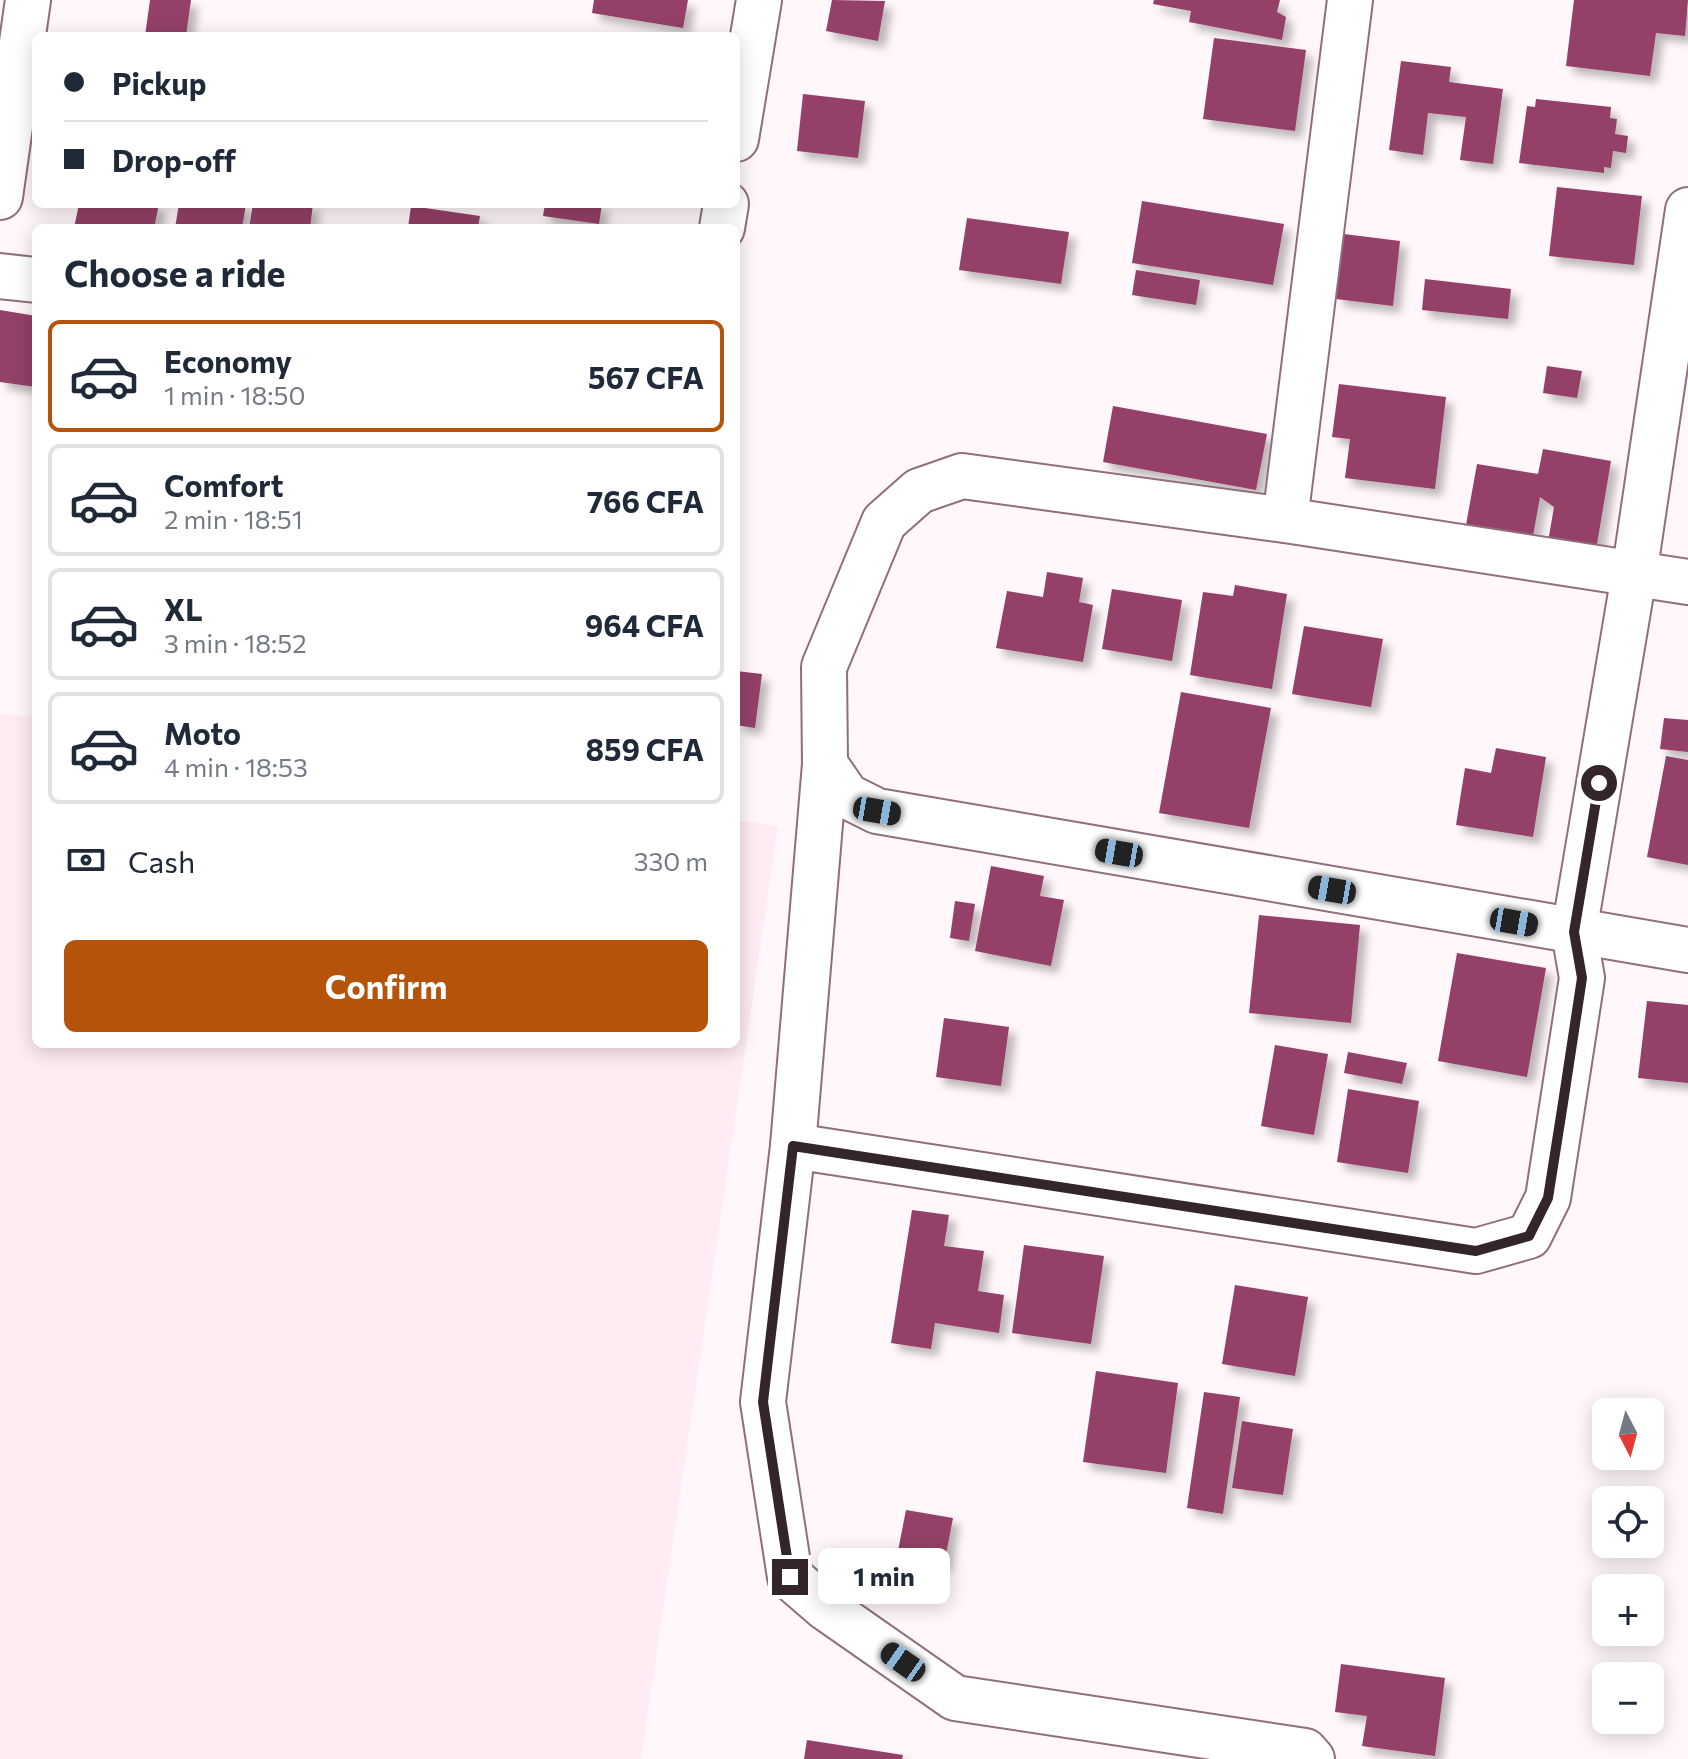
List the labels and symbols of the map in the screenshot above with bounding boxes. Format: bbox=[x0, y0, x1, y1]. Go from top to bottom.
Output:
route start bbox=[1581, 765, 1617, 801]
car bbox=[851, 795, 903, 827]
car bbox=[1093, 837, 1145, 869]
car bbox=[1306, 874, 1358, 906]
car bbox=[1488, 906, 1540, 938]
north arrow bbox=[1592, 1398, 1664, 1470]
callout: 1 min bbox=[818, 1549, 950, 1605]
route end bbox=[772, 1559, 808, 1595]
car bbox=[876, 1638, 930, 1686]

